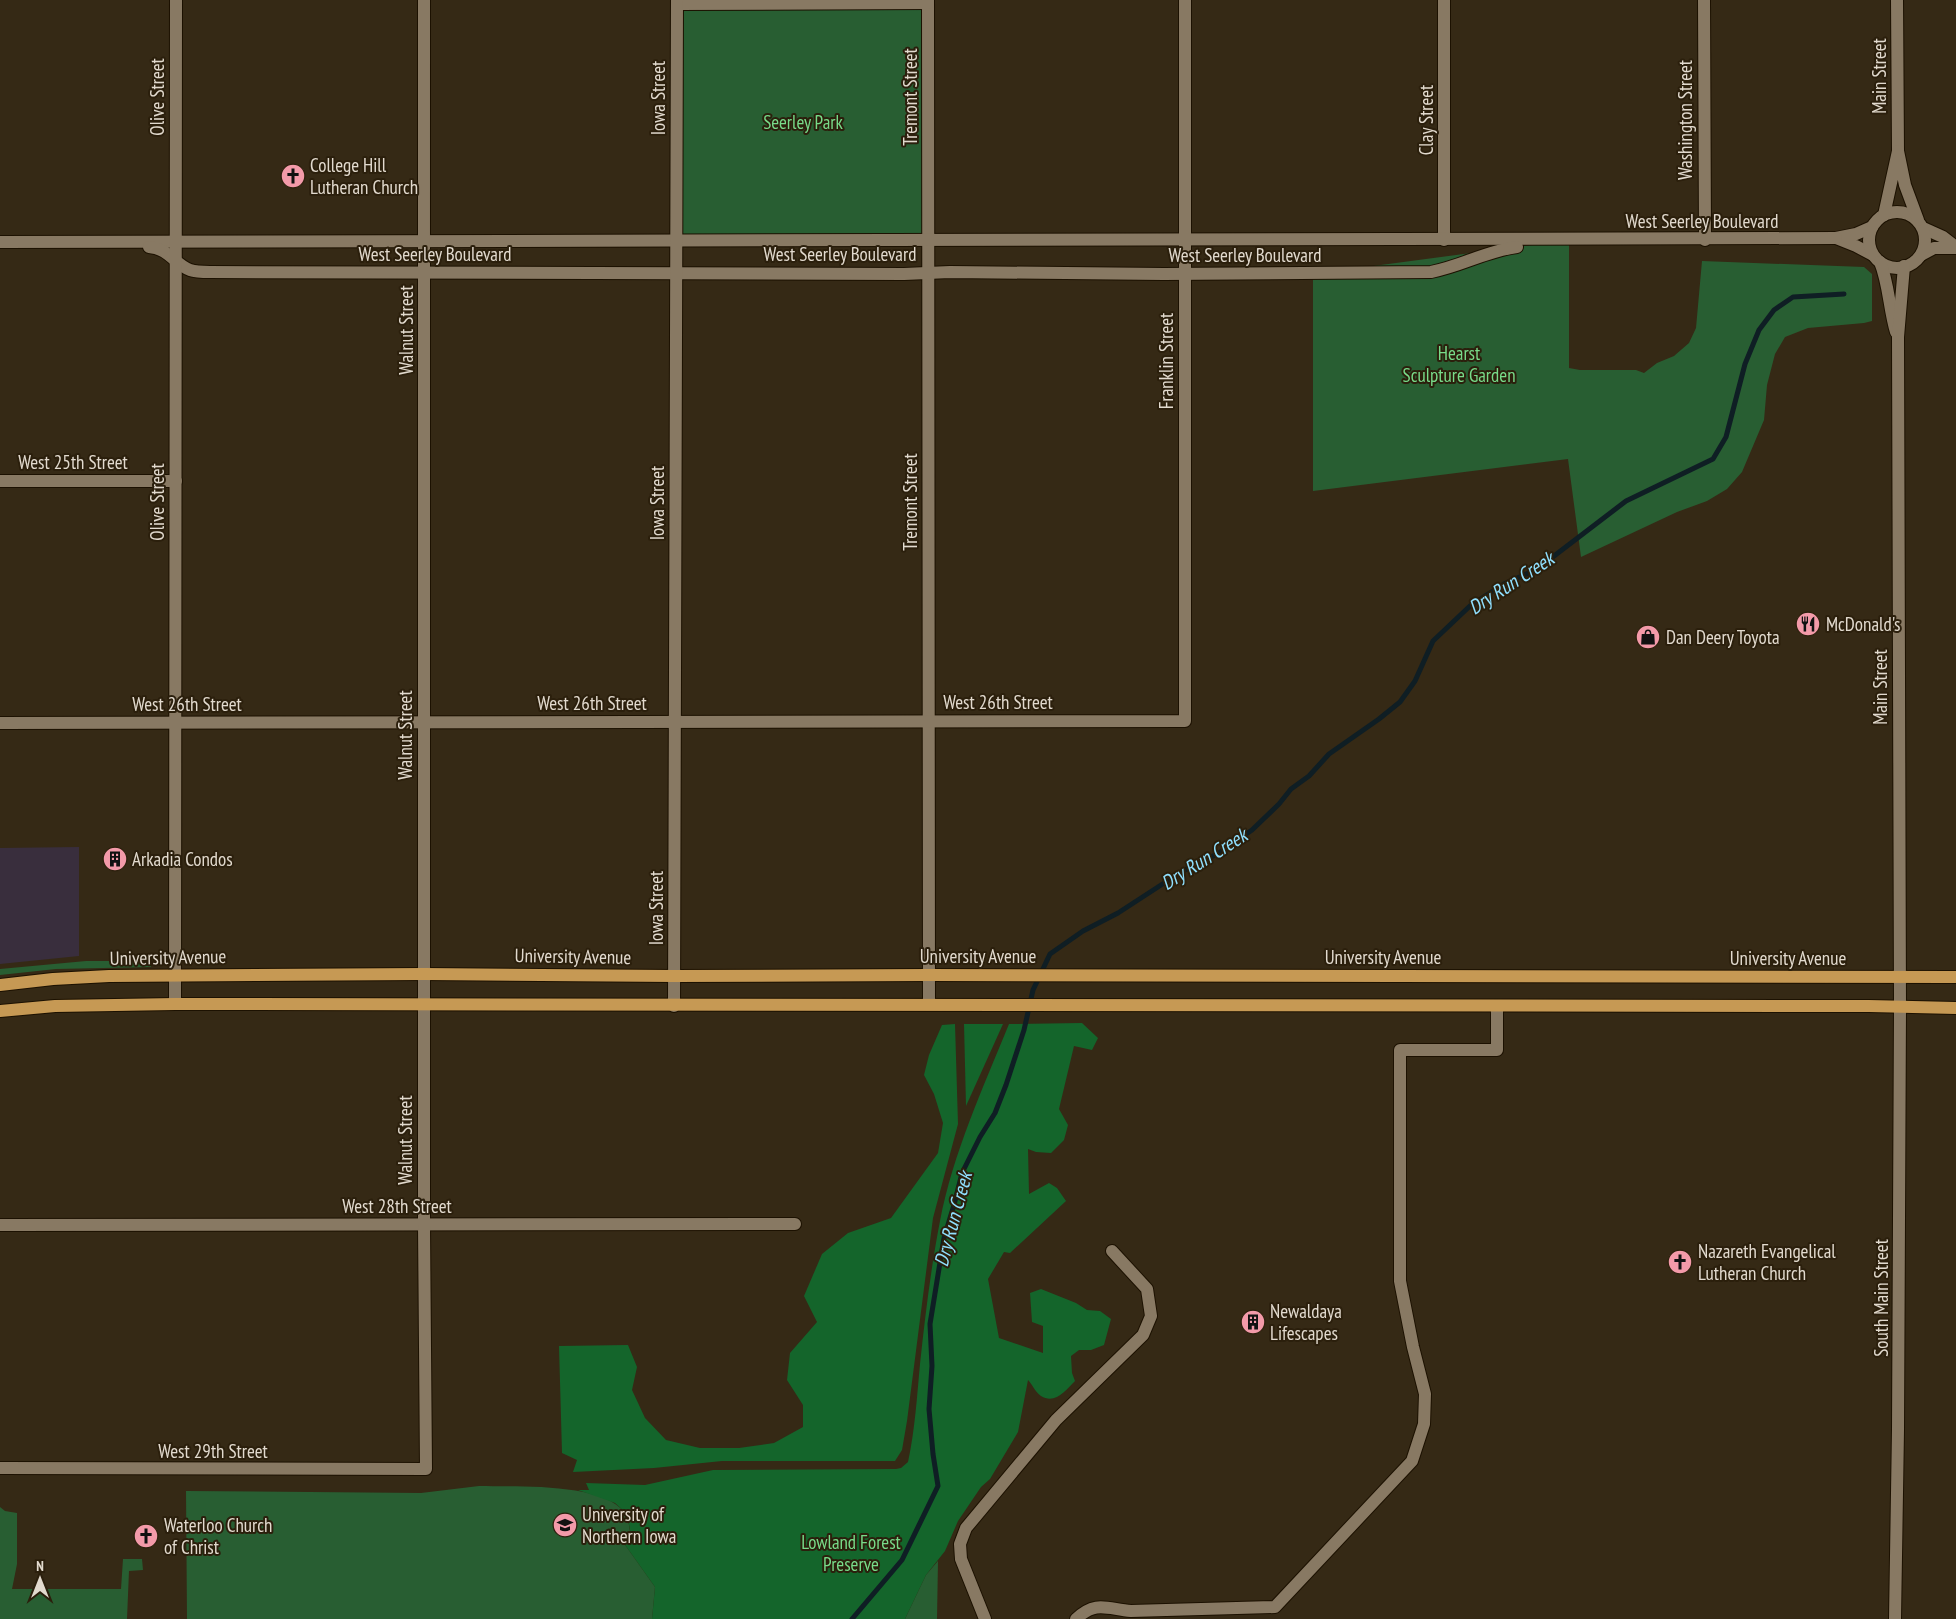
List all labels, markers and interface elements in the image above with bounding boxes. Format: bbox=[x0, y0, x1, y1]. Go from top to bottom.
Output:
street label: Main Street bbox=[1867, 37, 1891, 114]
street label: Tremont Street bbox=[898, 48, 922, 146]
street label: Olive Street bbox=[145, 57, 169, 136]
street label: Washington Street bbox=[1673, 59, 1697, 180]
street label: Iowa Street bbox=[646, 60, 670, 135]
street label: Clay Street bbox=[1414, 84, 1438, 155]
park label: Seerley Park bbox=[763, 110, 843, 134]
place label: College Hill Lutheran Church bbox=[310, 153, 418, 199]
church icon: College Hill Lutheran Church bbox=[280, 163, 306, 189]
street label: West Seerley Boulevard bbox=[1626, 209, 1778, 233]
street label: West Seerley Boulevard bbox=[359, 242, 511, 266]
street label: West Seerley Boulevard bbox=[764, 242, 916, 266]
street label: West Seerley Boulevard bbox=[1169, 243, 1321, 267]
street label: Walnut Street bbox=[394, 285, 418, 375]
street label: Franklin Street bbox=[1154, 312, 1178, 409]
park label: Hearst Sculpture Garden bbox=[1403, 341, 1515, 387]
street label: West 25th Street bbox=[18, 450, 129, 474]
street label: Tremont Street bbox=[898, 453, 922, 551]
street label: Olive Street bbox=[145, 462, 169, 541]
street label: Iowa Street bbox=[645, 465, 669, 540]
water label: Dry Run Creek bbox=[1463, 544, 1561, 620]
restaurant icon: McDonald's bbox=[1795, 611, 1821, 637]
place label: McDonald's bbox=[1826, 612, 1901, 636]
shop icon: Dan Deery Toyota bbox=[1635, 624, 1661, 650]
place label: Dan Deery Toyota bbox=[1666, 625, 1780, 649]
street label: Main Street bbox=[1868, 648, 1892, 725]
street label: Walnut Street bbox=[393, 690, 417, 780]
street label: West 26th Street bbox=[943, 690, 1054, 714]
street label: West 26th Street bbox=[537, 691, 648, 715]
street label: West 26th Street bbox=[132, 692, 243, 716]
water label: Dry Run Creek bbox=[1156, 821, 1254, 896]
building icon: Arkadia Condos bbox=[102, 846, 128, 872]
place label: Arkadia Condos bbox=[132, 847, 233, 871]
street label: Iowa Street bbox=[644, 870, 668, 945]
street label: University Avenue bbox=[514, 943, 632, 969]
street label: University Avenue bbox=[109, 944, 227, 970]
street label: University Avenue bbox=[920, 944, 1036, 968]
street label: University Avenue bbox=[1325, 945, 1441, 969]
street label: University Avenue bbox=[1730, 946, 1846, 970]
street label: Walnut Street bbox=[393, 1095, 417, 1185]
water label: Dry Run Creek bbox=[928, 1167, 979, 1269]
street label: West 28th Street bbox=[342, 1194, 453, 1218]
street label: South Main Street bbox=[1869, 1238, 1893, 1357]
place label: Nazareth Evangelical Lutheran Church bbox=[1698, 1239, 1836, 1285]
church icon: Nazareth Evangelical Lutheran Church bbox=[1667, 1249, 1693, 1275]
place label: Newaldaya Lifescapes bbox=[1270, 1299, 1342, 1345]
building icon: Newaldaya Lifescapes bbox=[1240, 1309, 1266, 1335]
street label: West 29th Street bbox=[158, 1439, 269, 1463]
place label: University of Northern Iowa bbox=[582, 1502, 676, 1548]
school or university icon: University of Northern Iowa bbox=[552, 1512, 578, 1538]
place label: Waterloo Church of Christ bbox=[164, 1513, 272, 1559]
church icon: Waterloo Church of Christ bbox=[133, 1523, 159, 1549]
park label: Lowland Forest Preserve bbox=[801, 1530, 902, 1576]
north arrow bbox=[15, 1554, 65, 1604]
text: N bbox=[36, 1557, 44, 1575]

